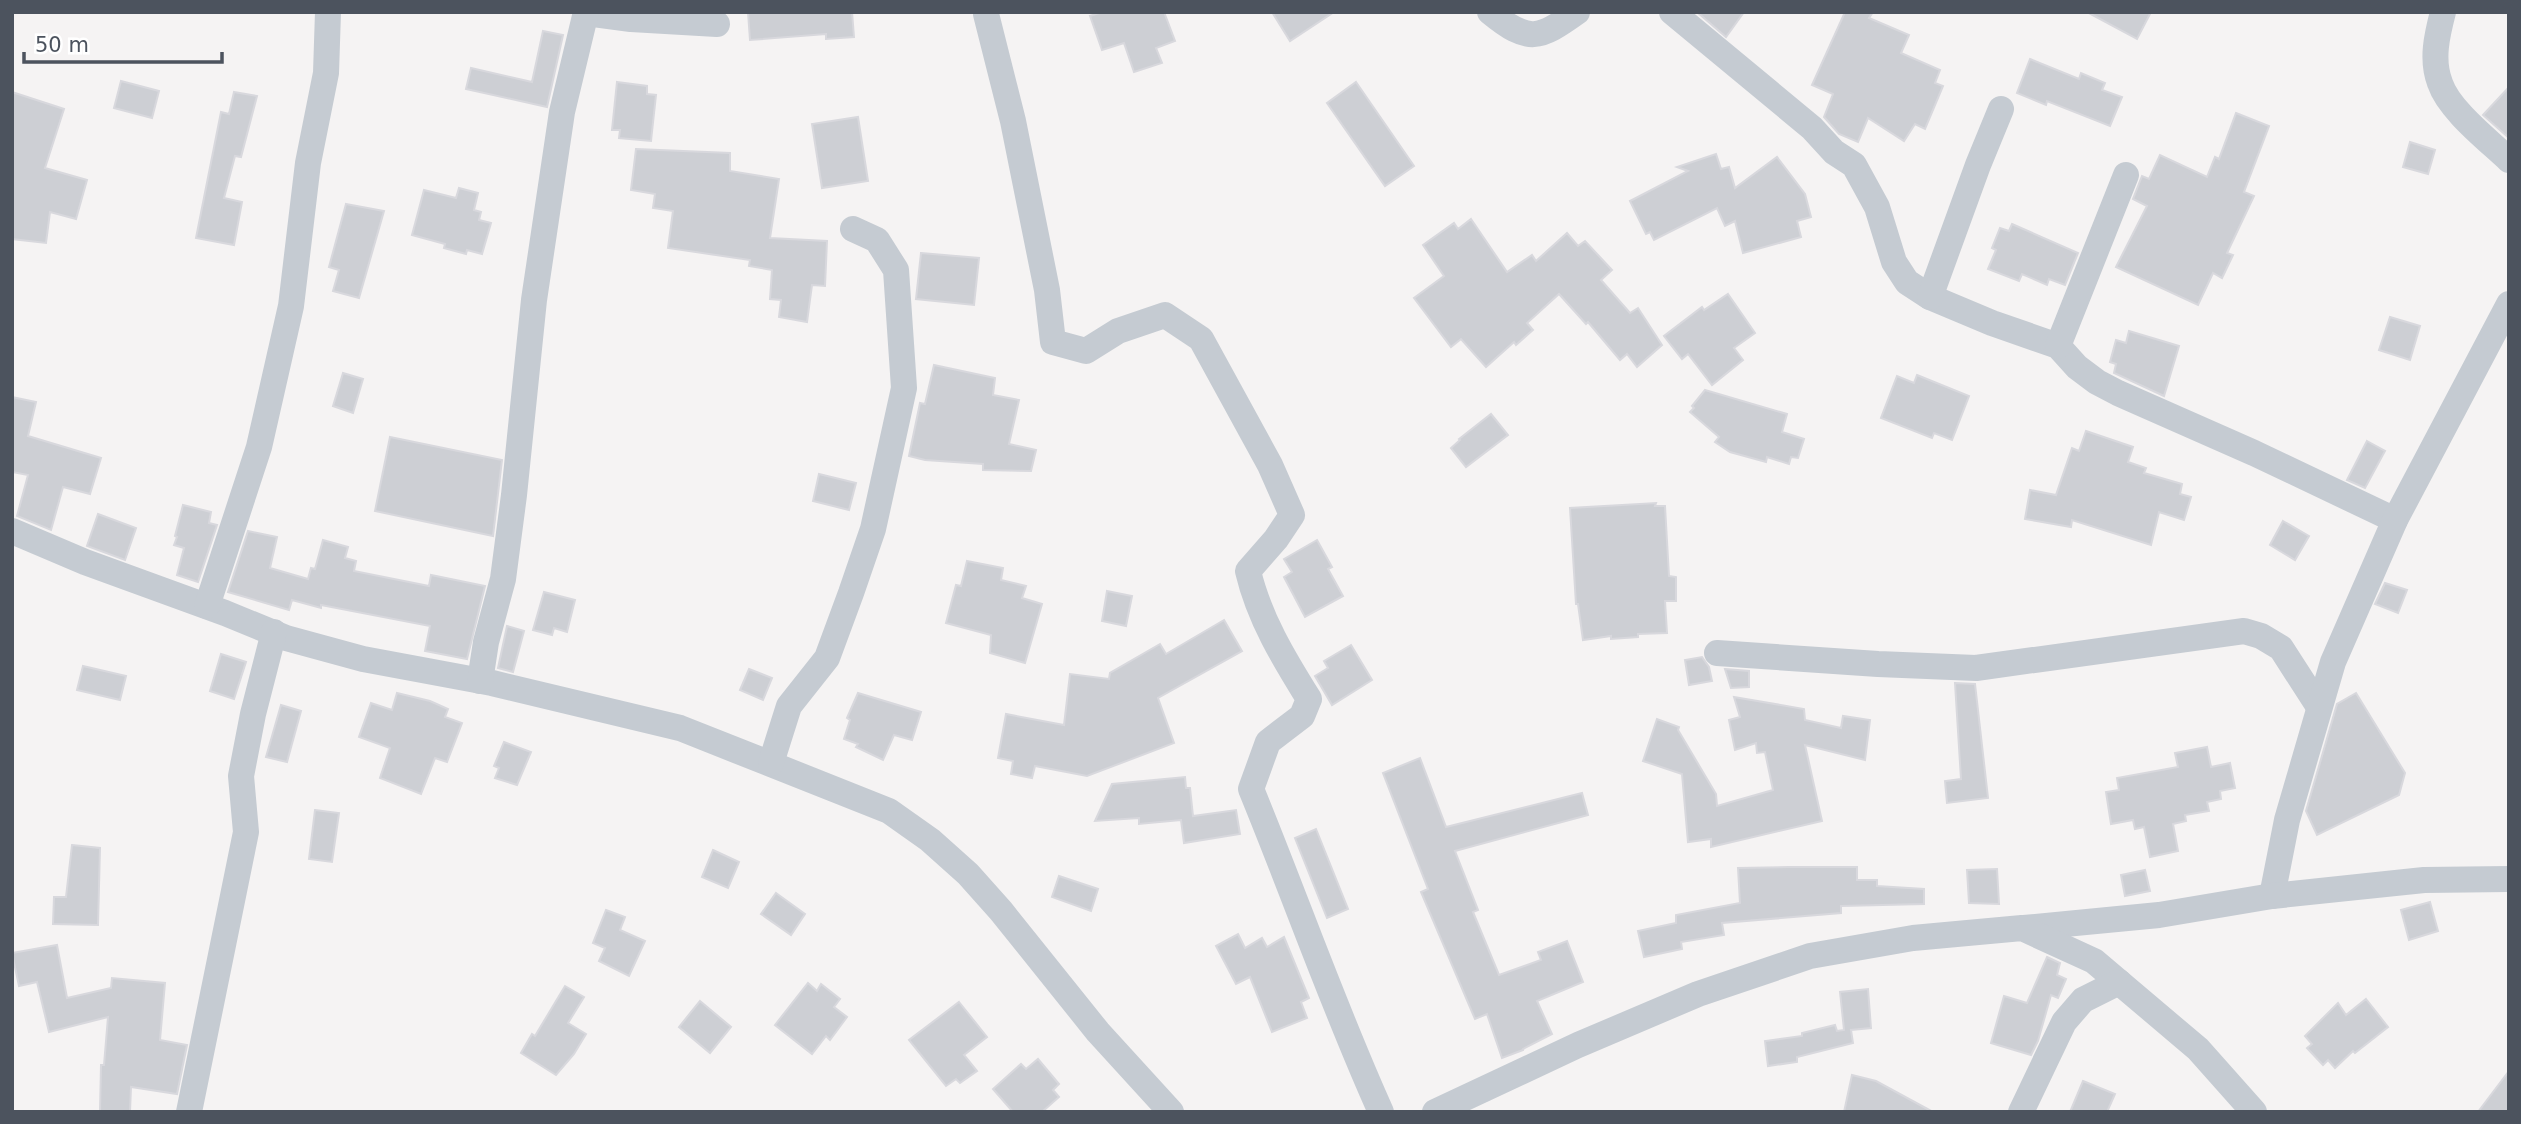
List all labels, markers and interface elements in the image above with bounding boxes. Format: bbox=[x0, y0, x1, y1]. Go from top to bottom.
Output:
scale bar bbox=[24, 21, 222, 65]
text: 50 m bbox=[35, 33, 89, 57]

